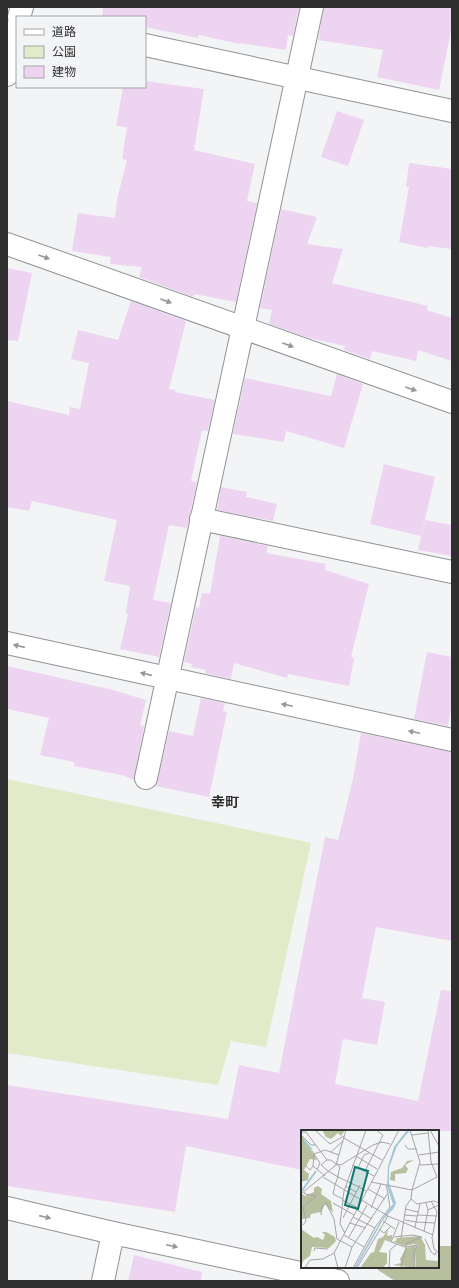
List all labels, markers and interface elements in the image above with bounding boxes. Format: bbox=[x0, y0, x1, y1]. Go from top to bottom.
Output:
legend bbox=[16, 16, 146, 88]
text: 道路 bbox=[52, 25, 76, 39]
text: 公園 bbox=[52, 45, 76, 59]
text: 建物 bbox=[52, 65, 76, 79]
one-way arrow bbox=[38, 255, 50, 261]
one-way arrow bbox=[160, 299, 172, 305]
one-way arrow bbox=[283, 343, 295, 349]
one-way arrow bbox=[405, 386, 417, 392]
one-way arrow bbox=[13, 642, 25, 648]
one-way arrow bbox=[140, 671, 152, 677]
one-way arrow bbox=[281, 701, 293, 707]
one-way arrow bbox=[408, 729, 420, 735]
district label: 幸町 bbox=[211, 794, 239, 810]
inset map bbox=[301, 1130, 439, 1268]
one-way arrow bbox=[39, 1214, 51, 1220]
one-way arrow bbox=[166, 1243, 178, 1249]

